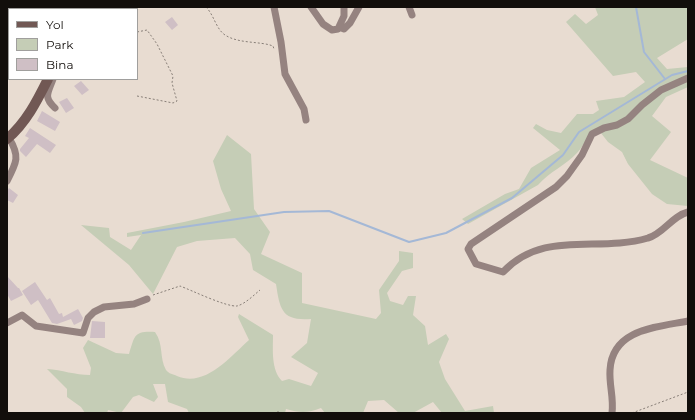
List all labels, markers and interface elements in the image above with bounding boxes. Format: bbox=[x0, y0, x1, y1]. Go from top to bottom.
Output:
legend bbox=[8, 8, 138, 80]
text: Yol bbox=[46, 17, 64, 32]
text: Park bbox=[46, 37, 73, 52]
text: Bina bbox=[46, 57, 73, 72]

